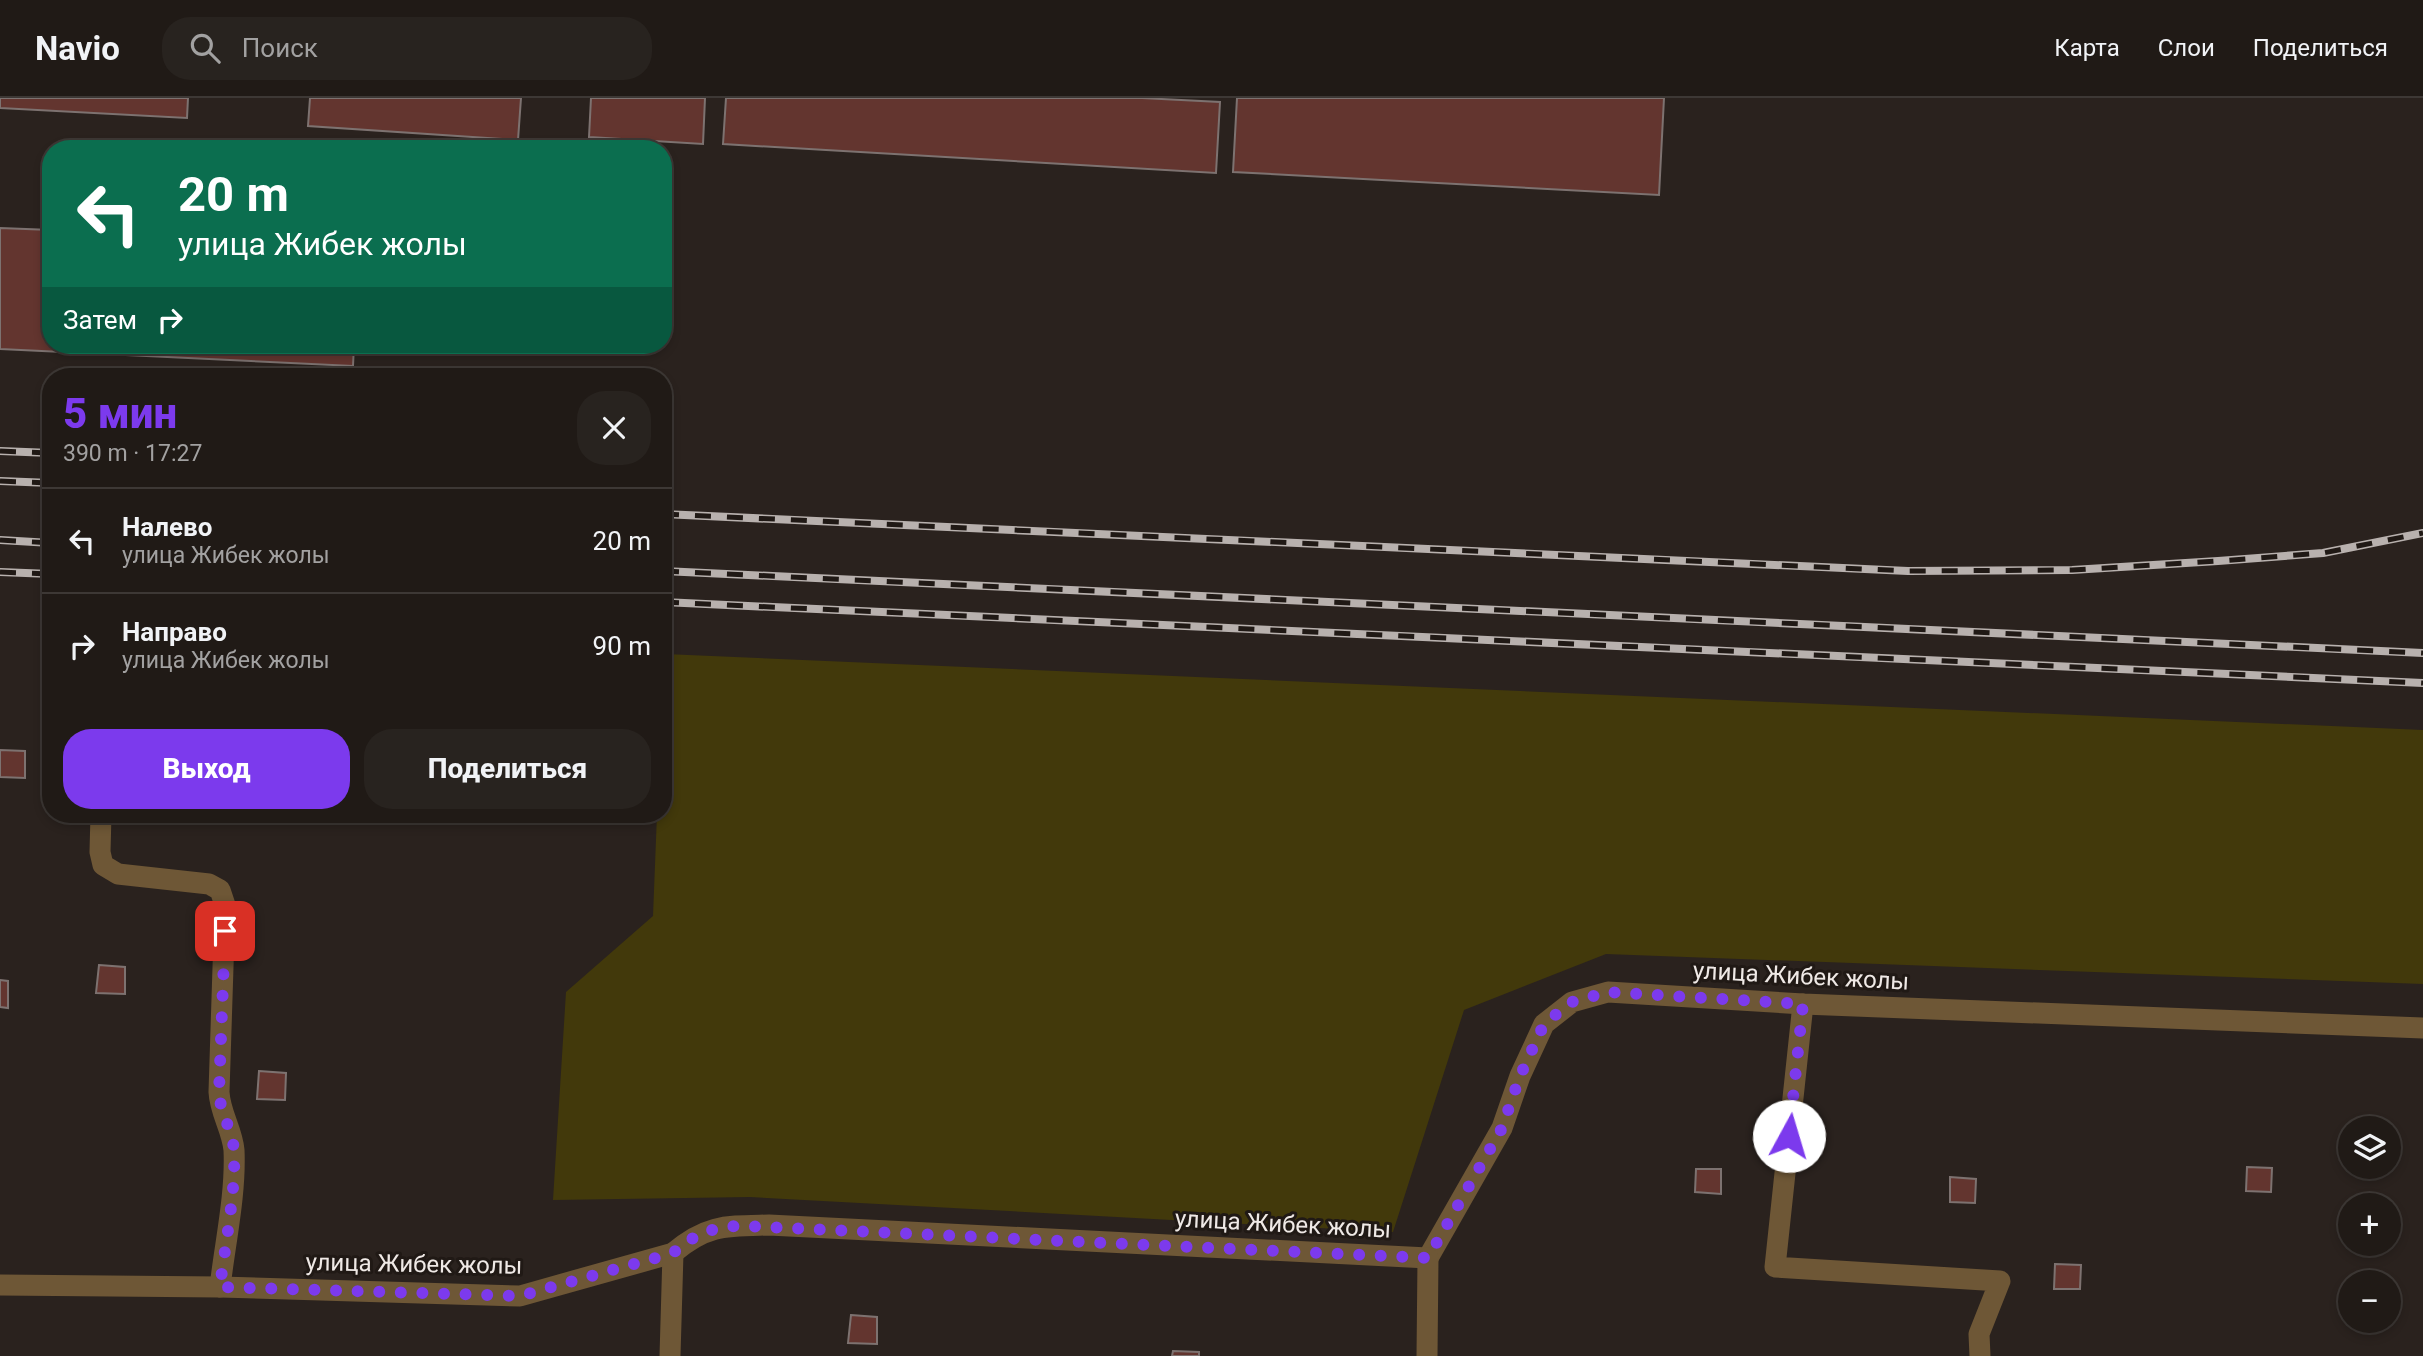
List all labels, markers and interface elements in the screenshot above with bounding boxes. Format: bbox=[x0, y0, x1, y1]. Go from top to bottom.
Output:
search box bbox=[162, 17, 652, 80]
text: Navio bbox=[35, 29, 120, 68]
icon: search bbox=[186, 29, 224, 67]
text: Поиск bbox=[242, 33, 318, 63]
text: Карта bbox=[2054, 34, 2120, 62]
text: Слои bbox=[2158, 34, 2215, 62]
text: Поделиться bbox=[2253, 34, 2388, 62]
text: 20 m bbox=[178, 166, 289, 223]
icon: left bbox=[63, 168, 154, 259]
text: улица Жибек жолы bbox=[178, 225, 467, 263]
icon: right bbox=[151, 301, 189, 339]
text: Затем bbox=[63, 305, 137, 335]
text: 5 мин bbox=[63, 389, 177, 438]
button: close bbox=[577, 391, 651, 465]
text: 390 m · 17:27 bbox=[63, 440, 202, 467]
text: Налево bbox=[122, 512, 212, 542]
icon: left bbox=[63, 522, 101, 560]
text: 20 m bbox=[593, 526, 651, 556]
text: улица Жибек жолы bbox=[122, 542, 330, 569]
text: Направо bbox=[122, 617, 227, 647]
icon: right bbox=[63, 627, 101, 665]
text: 90 m bbox=[593, 631, 651, 661]
text: улица Жибек жолы bbox=[122, 647, 330, 674]
button: Выход bbox=[63, 729, 350, 809]
button: Поделиться bbox=[364, 729, 651, 809]
pin bbox=[195, 901, 255, 961]
icon: arrive bbox=[206, 912, 244, 950]
street label: улица Жибек жолы bbox=[1692, 956, 1910, 996]
position arrow bbox=[1752, 1099, 1826, 1173]
map controls bbox=[2338, 1116, 2401, 1333]
button: layers bbox=[2338, 1116, 2401, 1179]
button: + bbox=[2338, 1193, 2401, 1256]
street label: улица Жибек жолы bbox=[1174, 1204, 1392, 1244]
street label: улица Жибек жолы bbox=[305, 1248, 523, 1280]
button: − bbox=[2338, 1270, 2401, 1333]

